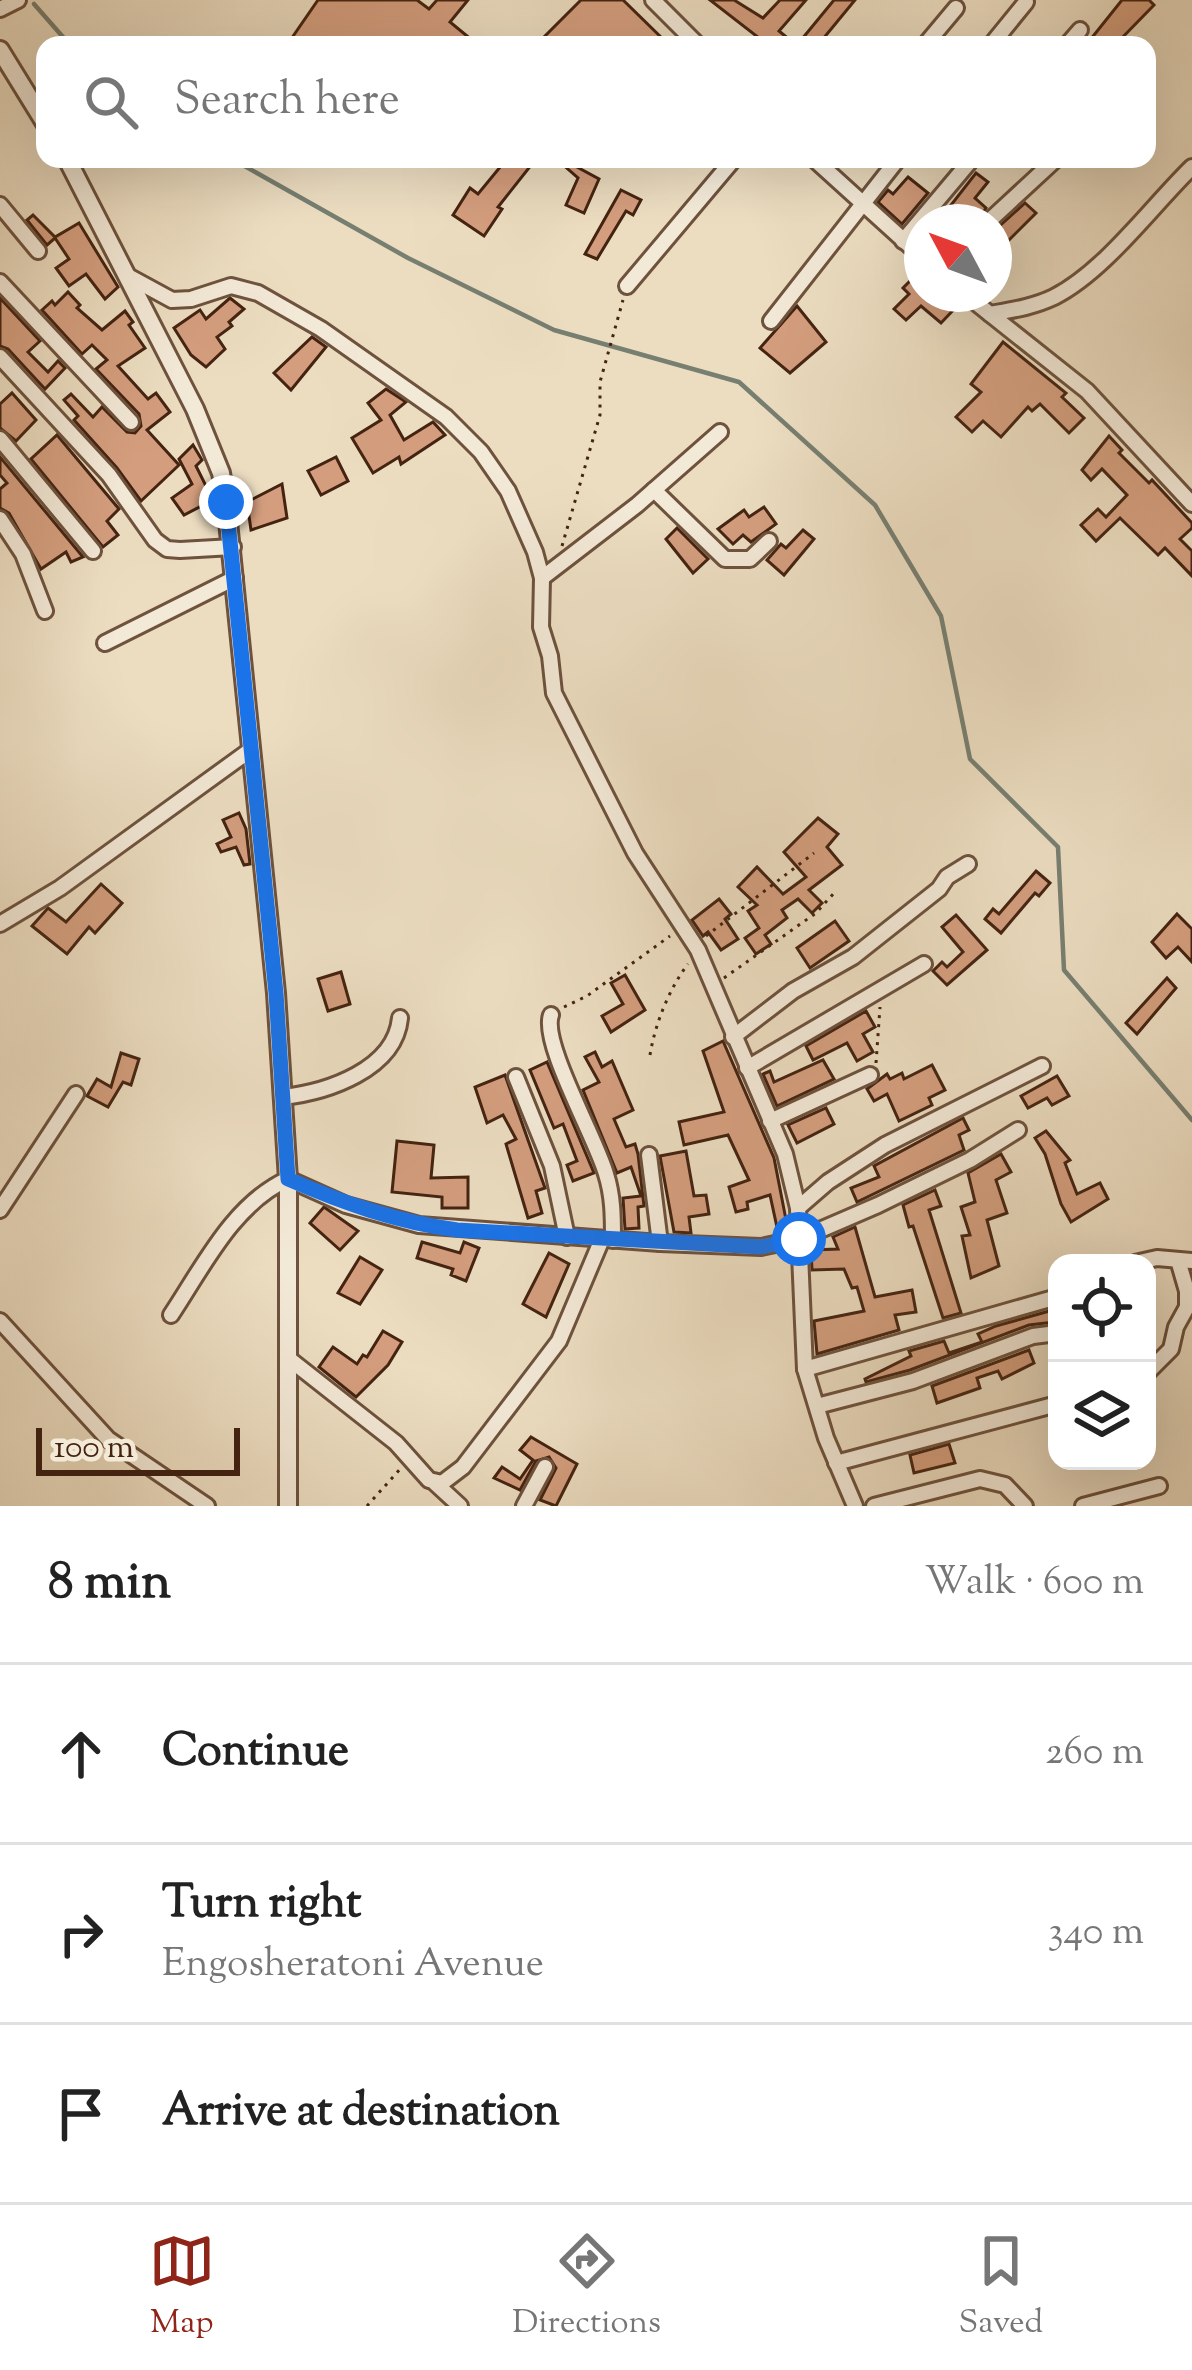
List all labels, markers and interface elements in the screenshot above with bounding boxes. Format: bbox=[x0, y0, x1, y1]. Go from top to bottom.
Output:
search box bbox=[36, 36, 1156, 168]
icon: search bbox=[78, 69, 144, 135]
text: Search here bbox=[174, 70, 400, 135]
north arrow bbox=[904, 204, 1012, 312]
route end bbox=[199, 475, 253, 529]
route start bbox=[772, 1212, 826, 1266]
map controls bbox=[1048, 1254, 1156, 1470]
button: locate bbox=[1048, 1254, 1156, 1362]
button: layers bbox=[1048, 1362, 1156, 1470]
scale bar bbox=[36, 1422, 240, 1475]
text: 100 m bbox=[54, 1425, 134, 1473]
text: 8 min bbox=[48, 1548, 171, 1621]
text: Walk · 600 m bbox=[925, 1556, 1144, 1612]
icon: ahead bbox=[48, 1721, 114, 1787]
text: Continue bbox=[162, 1721, 349, 1786]
text: 260 m bbox=[1045, 1726, 1144, 1782]
text: Turn right bbox=[162, 1873, 361, 1938]
icon: right bbox=[48, 1901, 114, 1967]
text: 340 m bbox=[1048, 1906, 1144, 1962]
text: Engosheratoni Avenue bbox=[162, 1938, 544, 1994]
icon: arrive bbox=[48, 2081, 114, 2147]
text: Arrive at destination bbox=[162, 2081, 560, 2146]
tab: Map bbox=[149, 2228, 215, 2348]
tab: Directions bbox=[512, 2228, 661, 2348]
tab: Saved bbox=[959, 2228, 1043, 2348]

